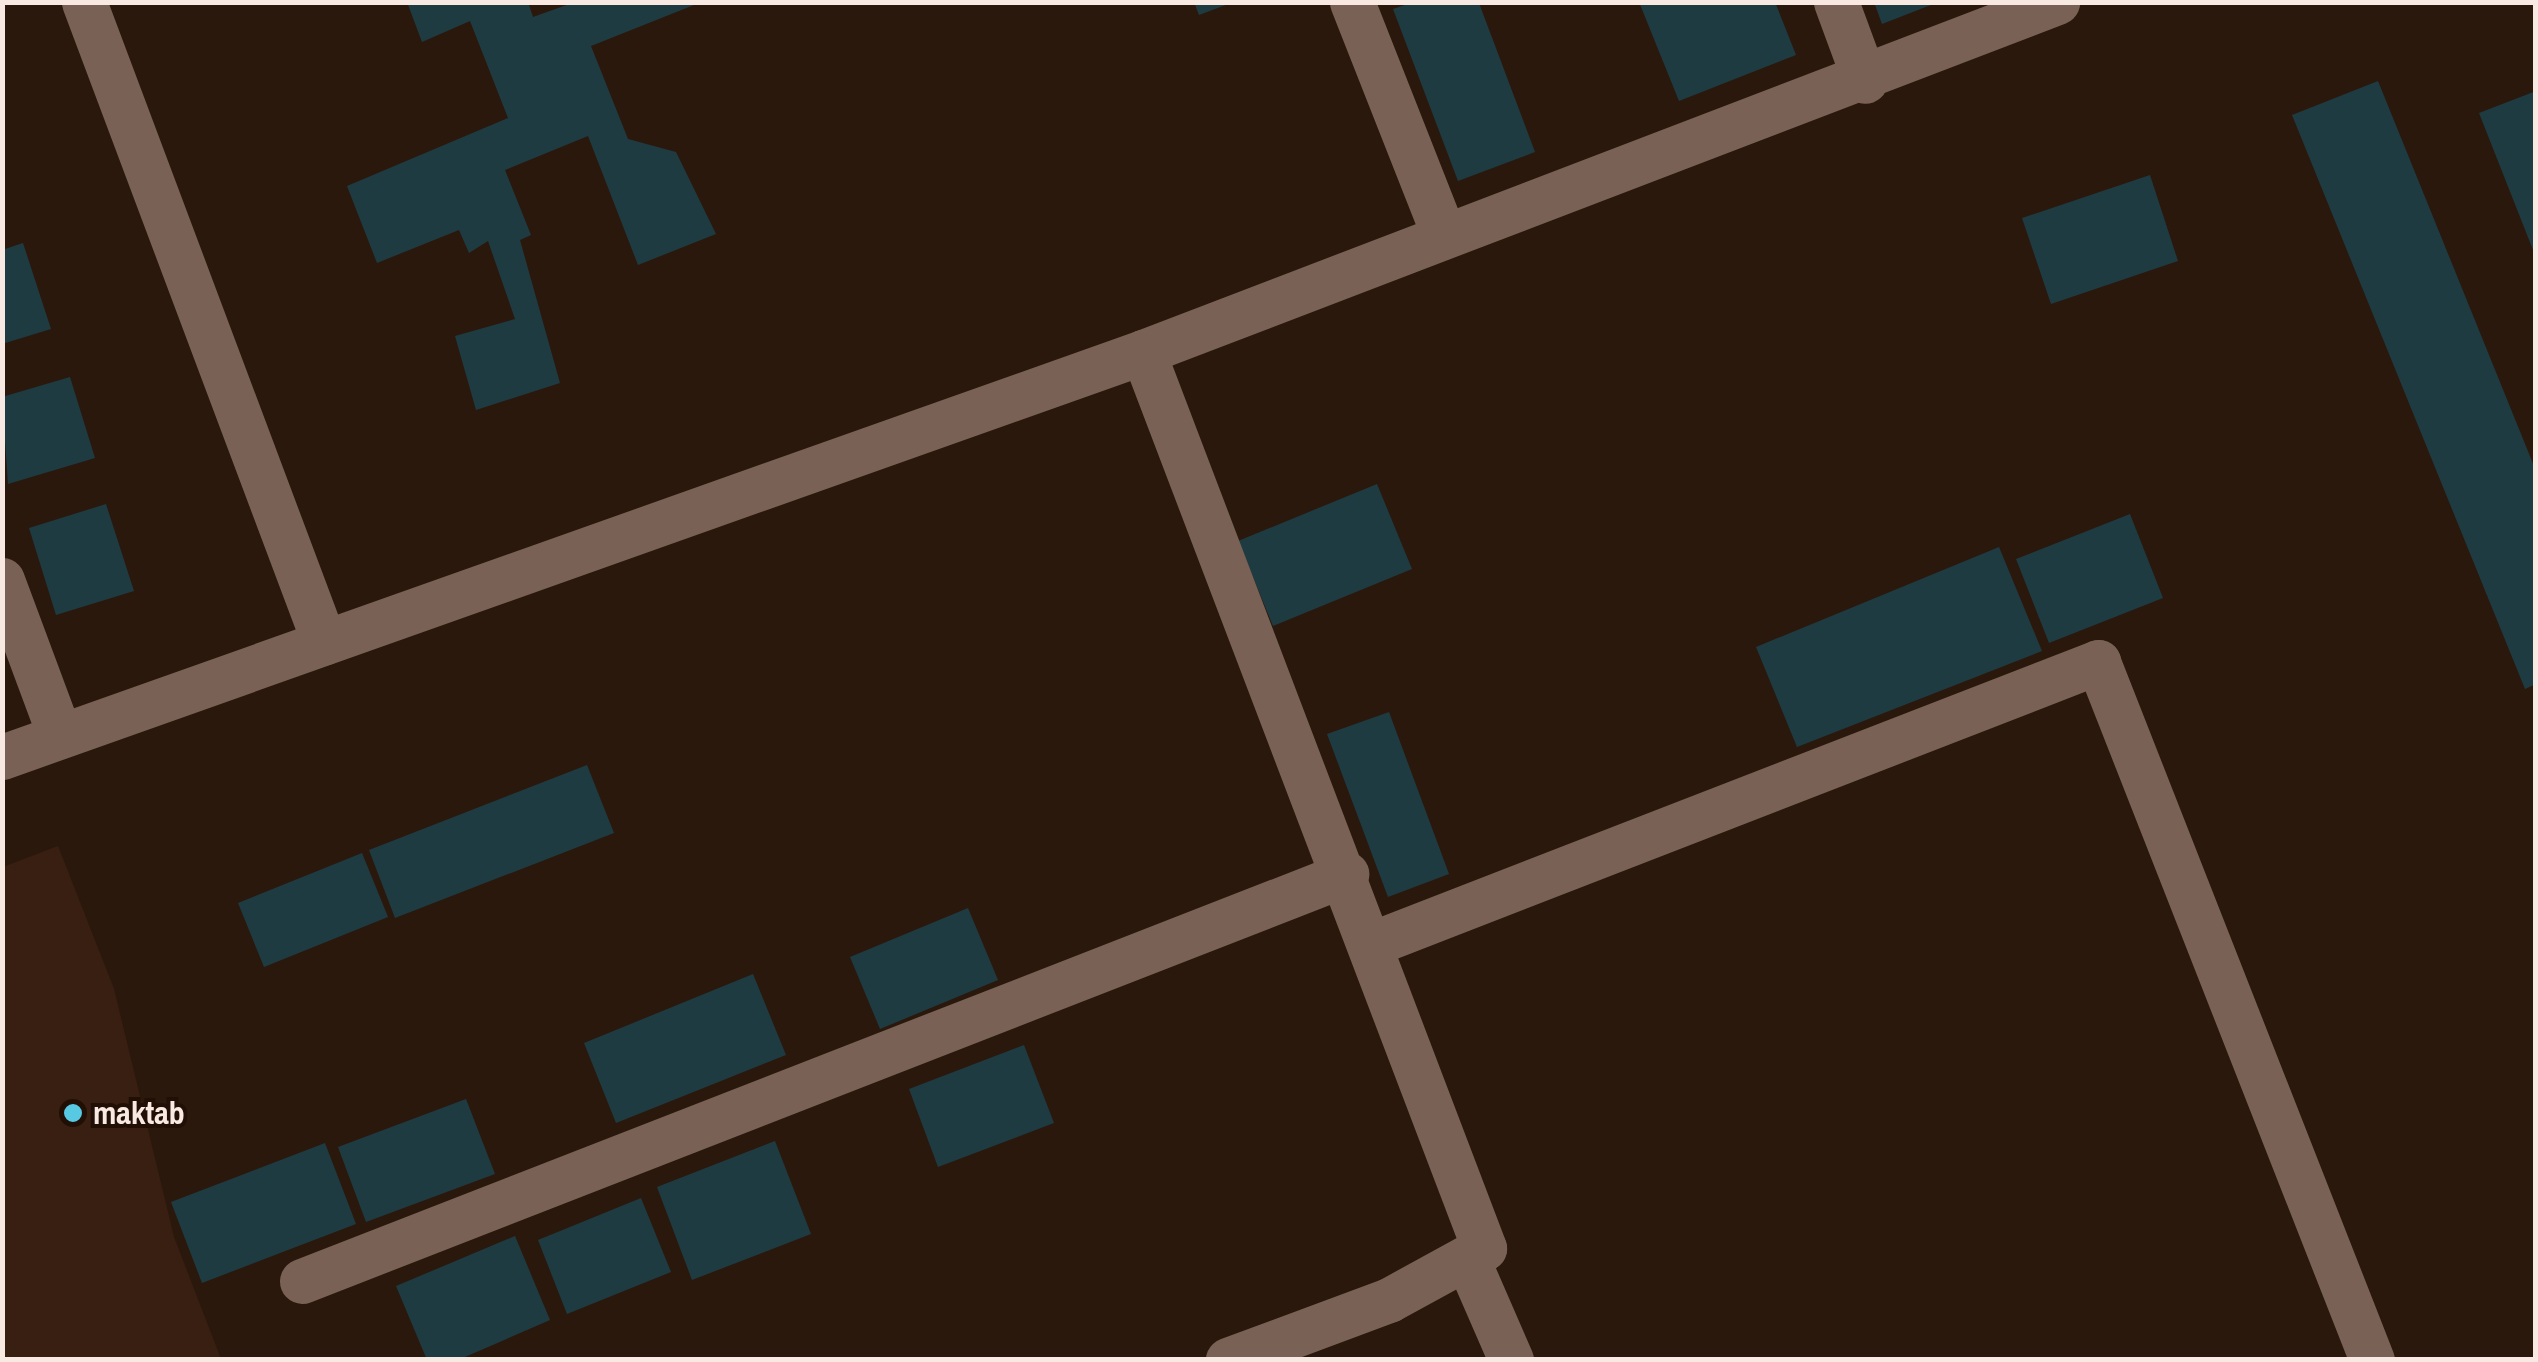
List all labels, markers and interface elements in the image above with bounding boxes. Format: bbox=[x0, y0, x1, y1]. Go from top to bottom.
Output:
place label: maktab bbox=[93, 1094, 185, 1132]
marker: maktab bbox=[62, 1102, 84, 1124]

